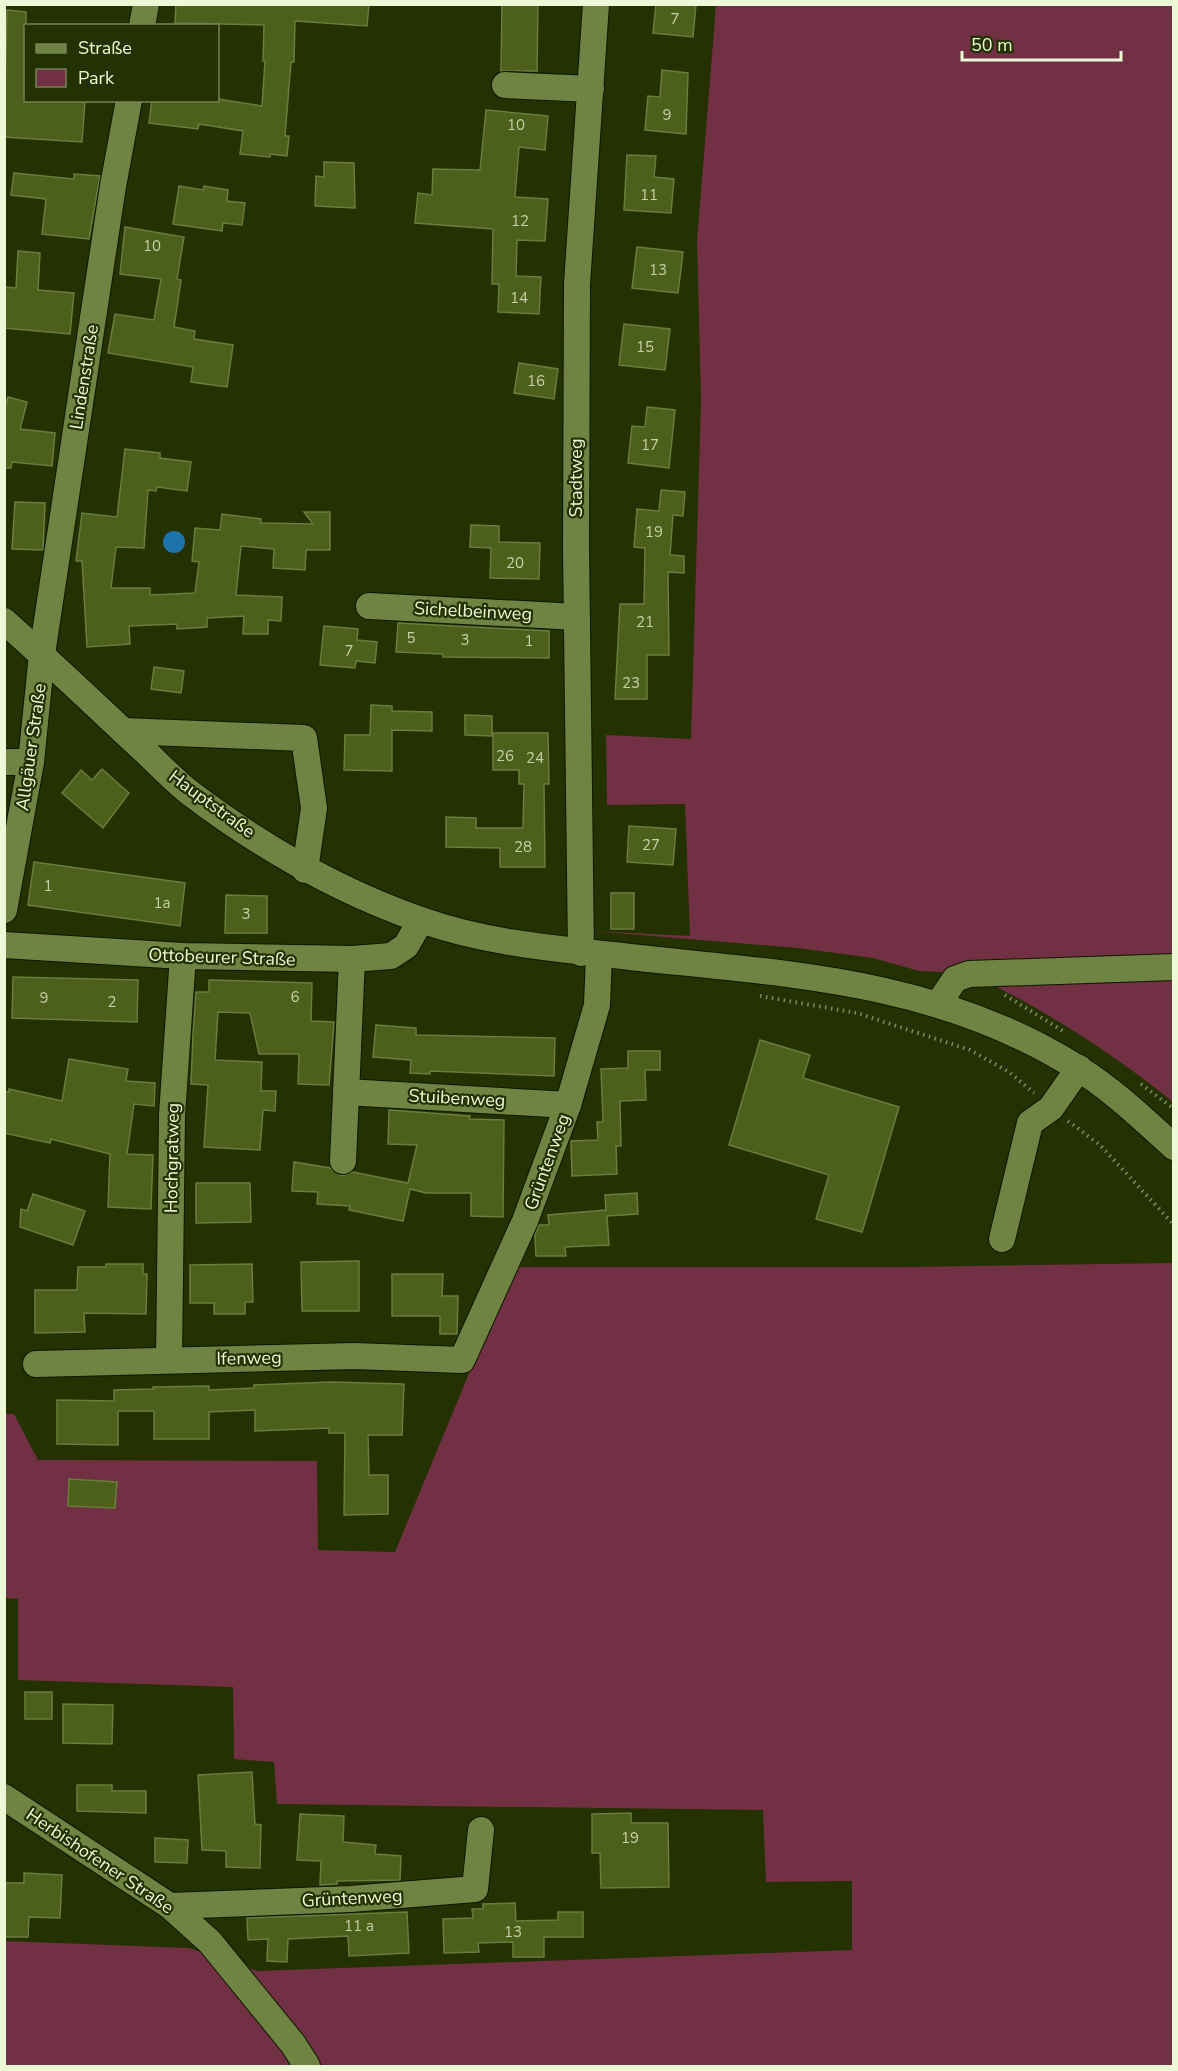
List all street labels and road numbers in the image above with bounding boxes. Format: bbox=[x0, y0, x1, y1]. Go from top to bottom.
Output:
street label: Lindenstraße bbox=[64, 323, 104, 431]
street label: Stadtweg bbox=[564, 439, 588, 517]
street label: Sichelbeinweg bbox=[413, 596, 533, 626]
street label: Allgäuer Straße bbox=[10, 682, 52, 812]
street label: Hauptstraße bbox=[164, 764, 260, 844]
street label: Ottobeurer Straße bbox=[148, 942, 296, 972]
street label: Stuibenweg bbox=[408, 1083, 506, 1113]
street label: Hochgratweg bbox=[159, 1103, 185, 1213]
street label: Grüntenweg bbox=[518, 1110, 576, 1214]
street label: Ifenweg bbox=[216, 1345, 282, 1371]
street label: Herbishofener Straße bbox=[21, 1803, 179, 1919]
street label: Grüntenweg bbox=[301, 1883, 403, 1913]

